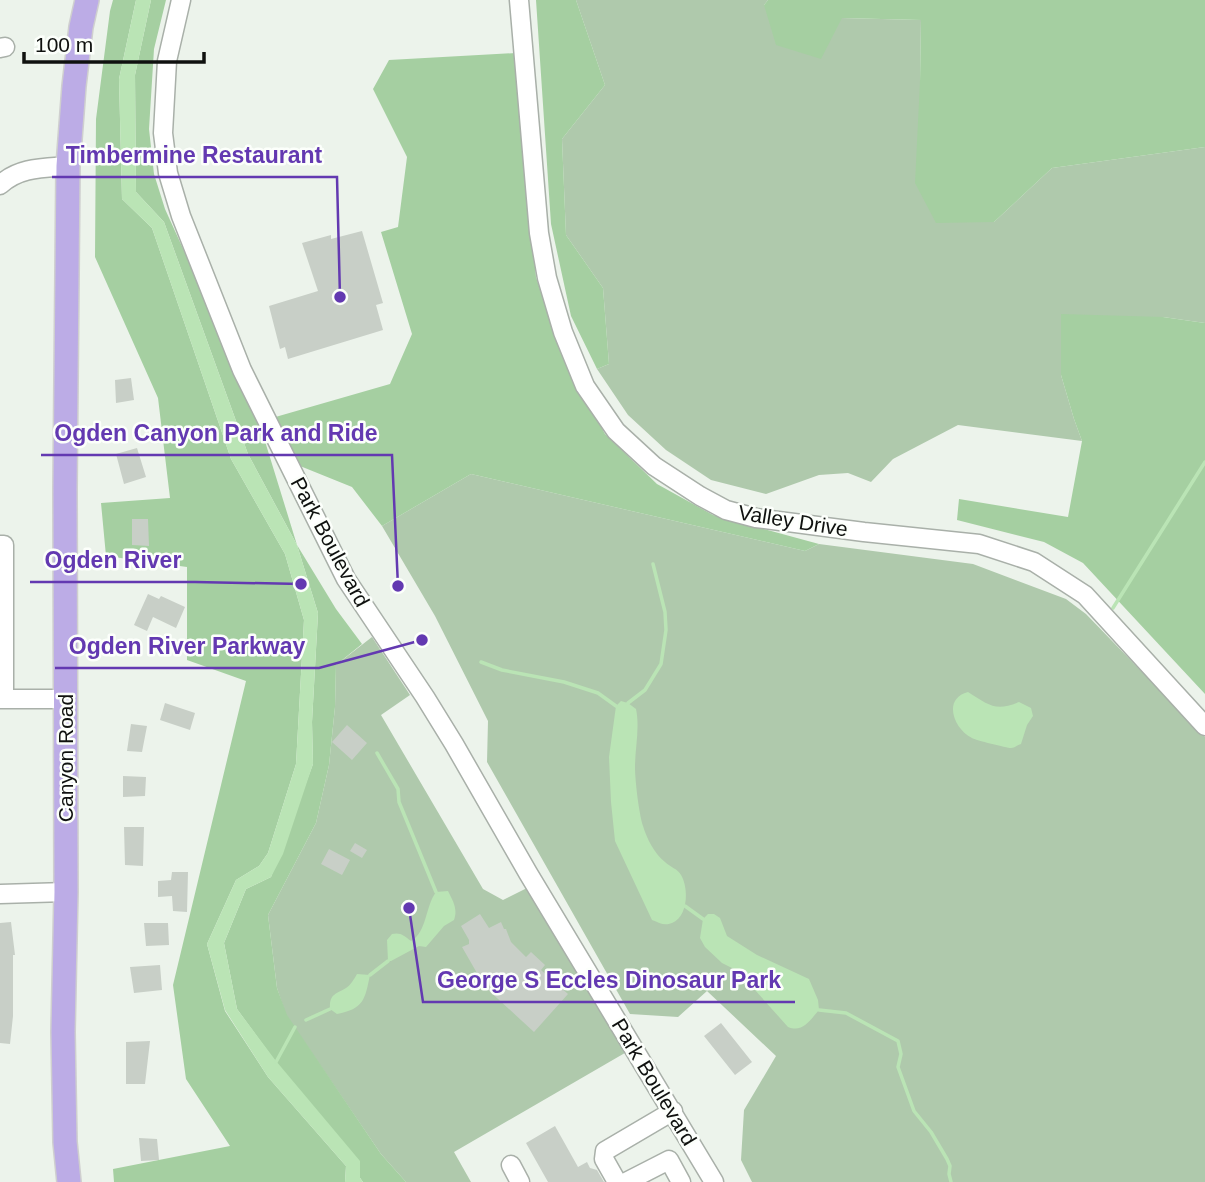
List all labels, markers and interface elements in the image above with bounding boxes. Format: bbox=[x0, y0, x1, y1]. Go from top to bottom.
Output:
scale bar bbox=[24, 21, 205, 65]
text: 100 m bbox=[35, 33, 93, 56]
callout: Timbermine Restaurant bbox=[52, 133, 337, 177]
text: Timbermine Restaurant bbox=[66, 142, 323, 168]
callout: Ogden Canyon Park and Ride bbox=[41, 411, 392, 455]
text: Ogden Canyon Park and Ride bbox=[54, 420, 378, 446]
street label: Park Boulevard bbox=[287, 473, 374, 611]
street label: Valley Drive bbox=[737, 501, 849, 541]
callout: Ogden River bbox=[30, 538, 195, 582]
text: Ogden River bbox=[45, 547, 181, 573]
callout: Ogden River Parkway bbox=[55, 624, 319, 668]
text: Ogden River Parkway bbox=[69, 633, 305, 659]
street label: Canyon Road bbox=[54, 694, 77, 822]
callout: George S Eccles Dinosaur Park bbox=[423, 958, 795, 1002]
text: George S Eccles Dinosaur Park bbox=[437, 967, 781, 993]
street label: Park Boulevard bbox=[608, 1014, 701, 1149]

